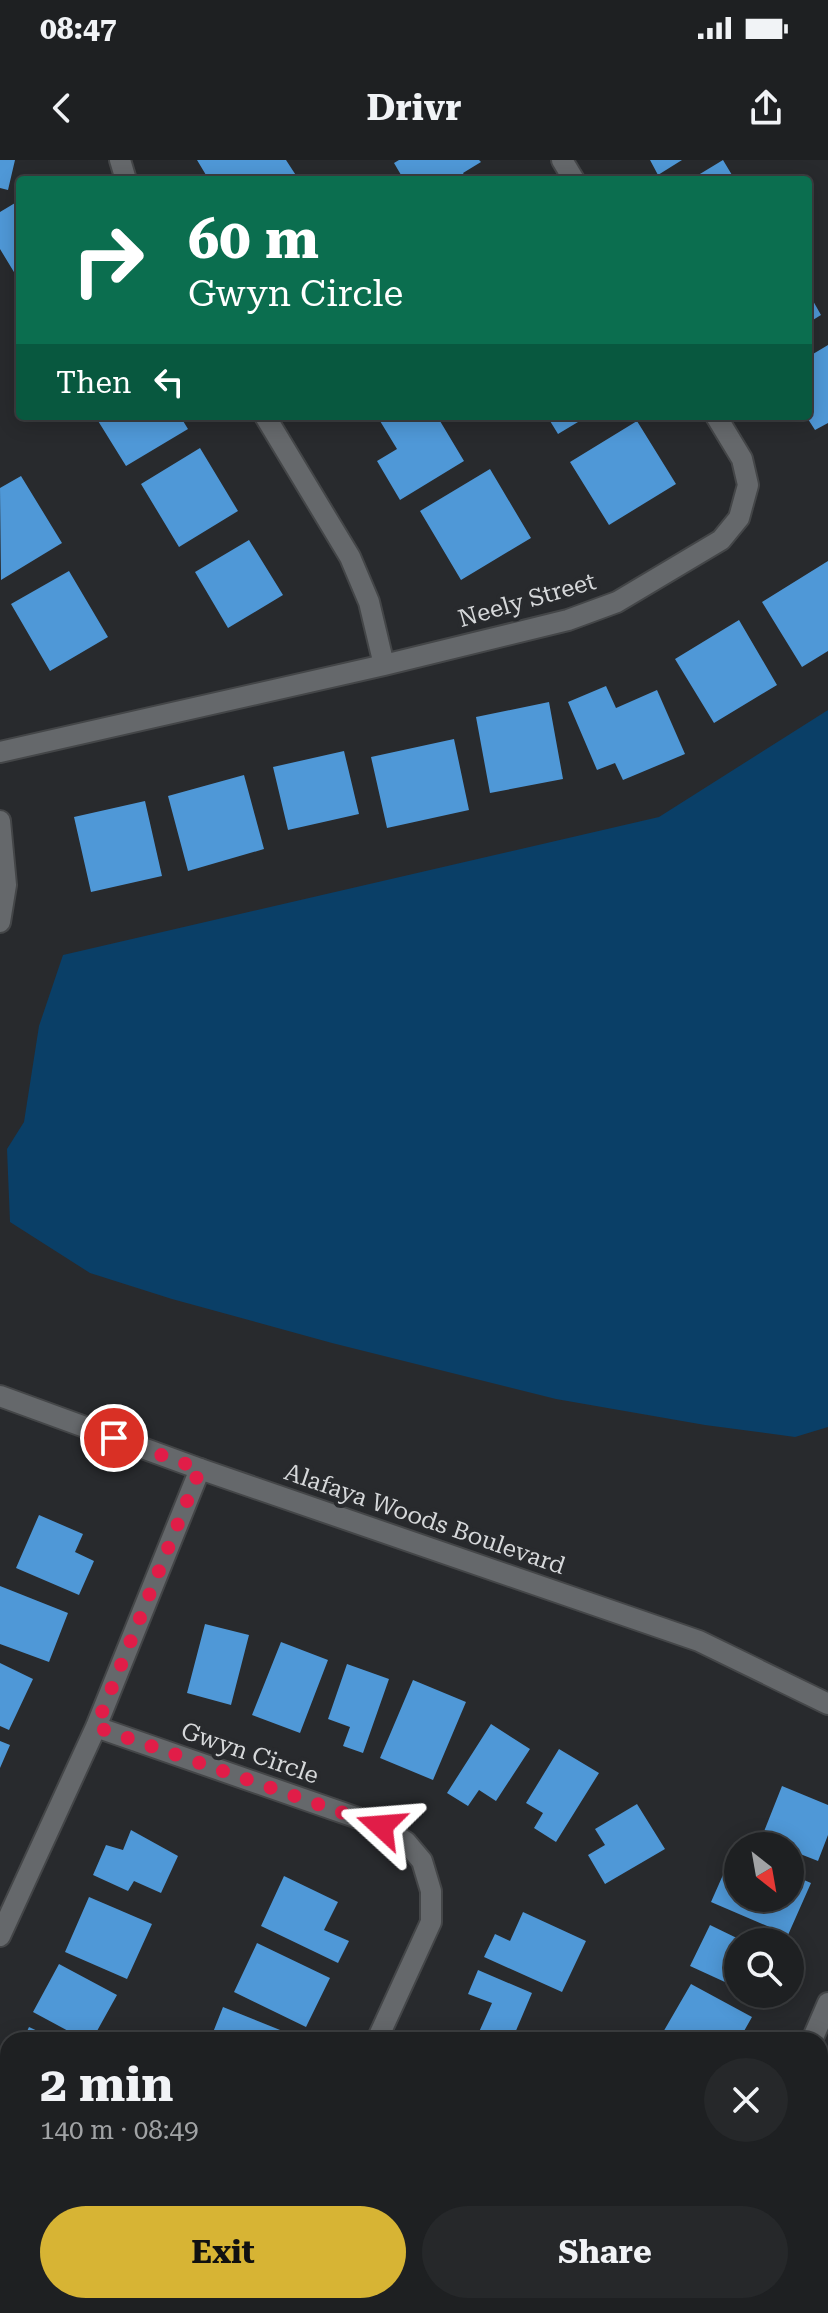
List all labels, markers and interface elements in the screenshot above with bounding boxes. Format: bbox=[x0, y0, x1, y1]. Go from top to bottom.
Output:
text: 08:47 bbox=[40, 11, 117, 46]
icon: back bbox=[40, 86, 84, 130]
icon: share bbox=[744, 86, 788, 130]
text: Drivr bbox=[366, 87, 462, 129]
text: 60 m bbox=[188, 206, 319, 272]
icon: right bbox=[56, 208, 160, 312]
text: Gwyn Circle bbox=[188, 273, 403, 315]
icon: left bbox=[147, 360, 191, 404]
text: Then bbox=[56, 365, 131, 400]
street label: Neely Street bbox=[455, 567, 599, 633]
pin bbox=[80, 1404, 148, 1472]
icon: arrive bbox=[92, 1416, 136, 1460]
street label: Alafaya Woods Boulevard bbox=[281, 1458, 569, 1580]
street label: Gwyn Circle bbox=[178, 1716, 322, 1790]
position arrow bbox=[339, 1784, 423, 1868]
north arrow bbox=[724, 1832, 804, 1912]
map controls bbox=[724, 1832, 804, 2008]
button: search bbox=[724, 1928, 804, 2008]
text: 2 min bbox=[40, 2057, 173, 2113]
button: close bbox=[704, 2058, 788, 2142]
text: 140 m · 08:49 bbox=[40, 2115, 199, 2145]
button: Exit bbox=[40, 2206, 406, 2298]
button: Share bbox=[422, 2206, 788, 2298]

